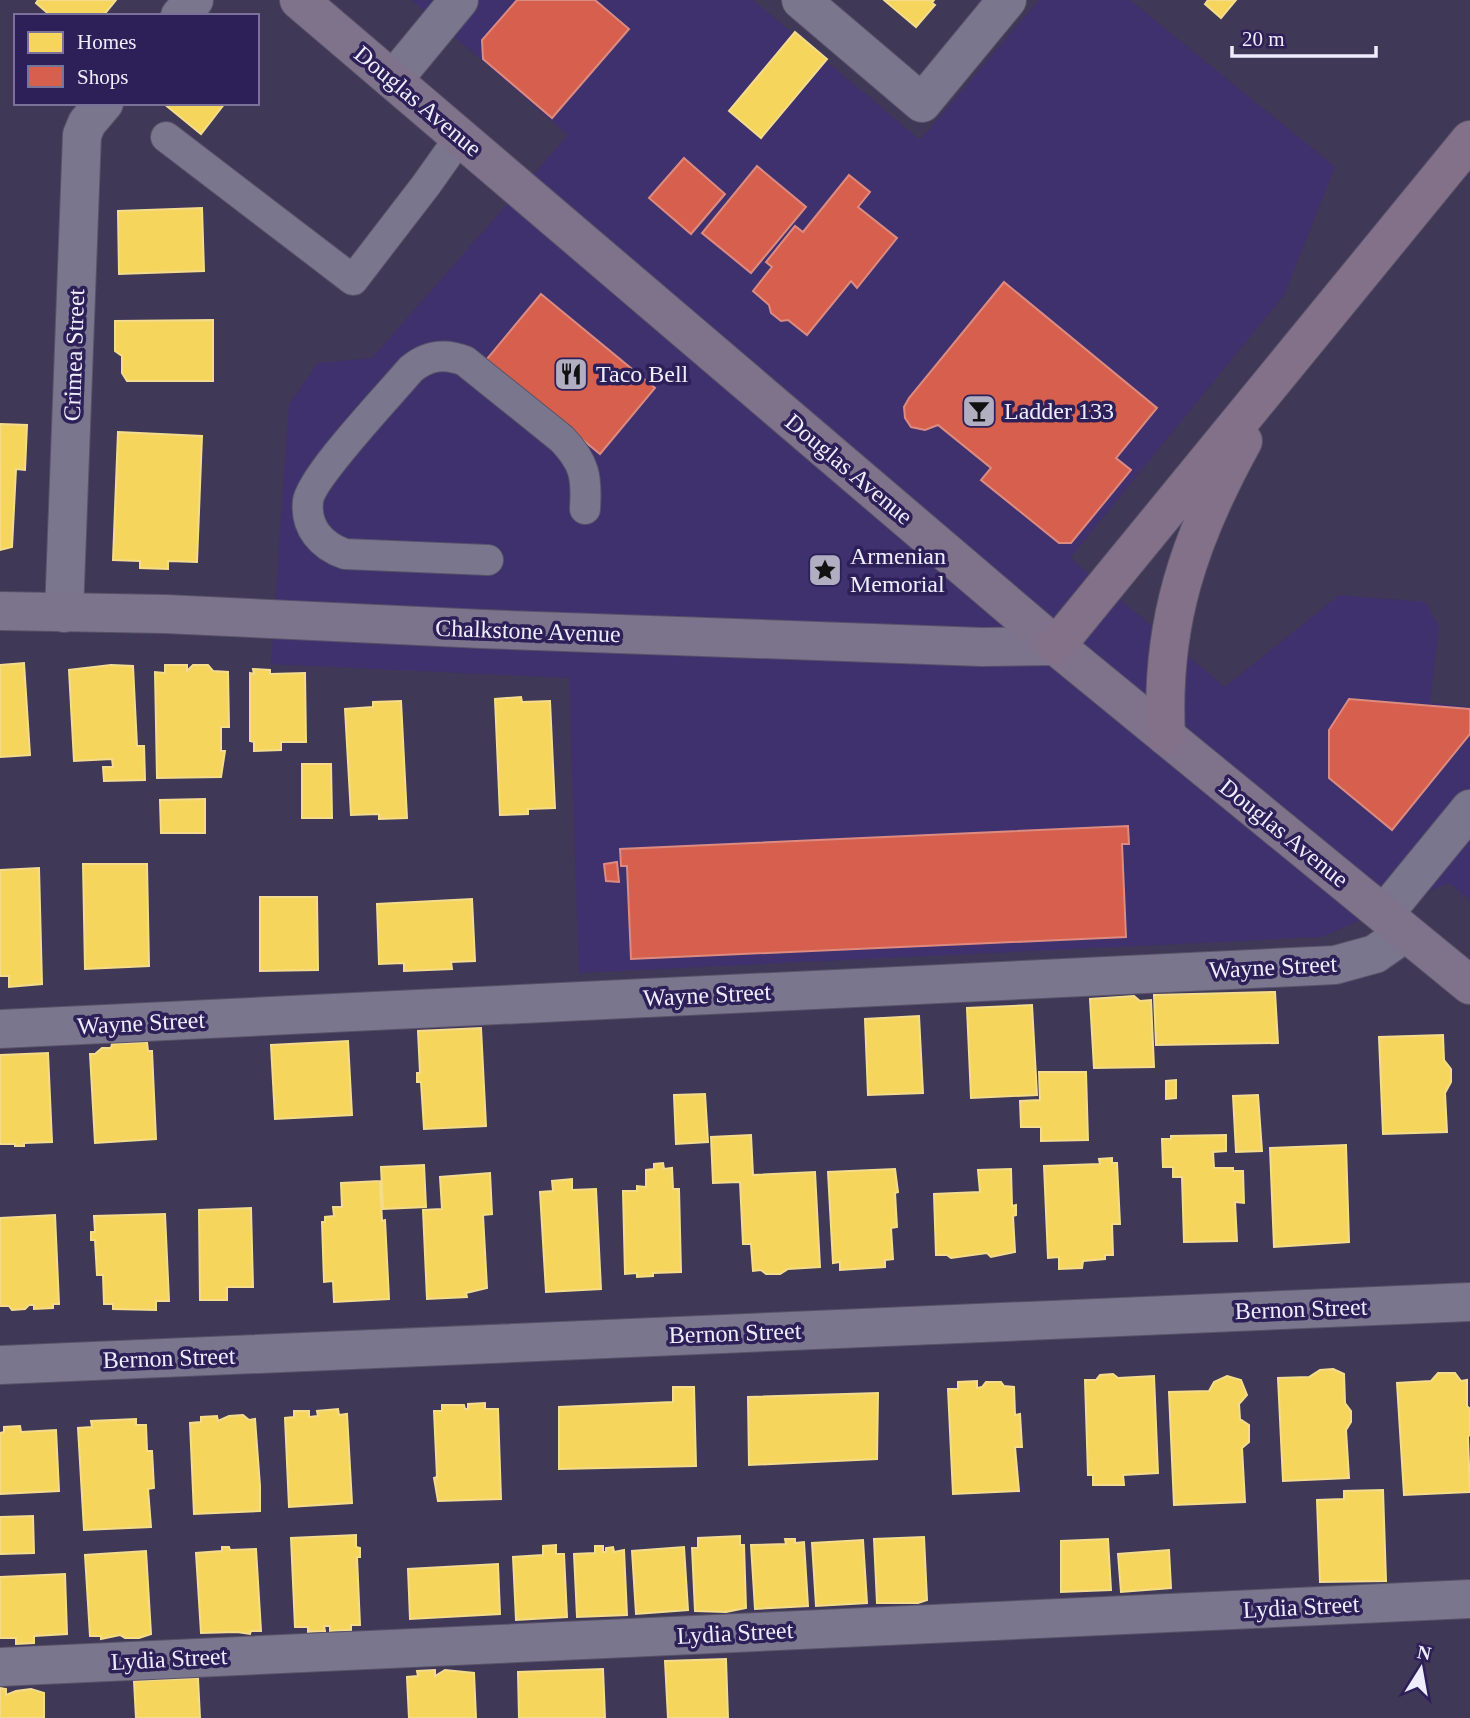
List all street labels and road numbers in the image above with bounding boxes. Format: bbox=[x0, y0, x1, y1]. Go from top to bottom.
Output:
street label: Douglas Avenue bbox=[349, 40, 487, 162]
street label: Crimea Street bbox=[59, 288, 89, 422]
street label: Douglas Avenue bbox=[780, 408, 918, 530]
street label: Chalkstone Avenue bbox=[435, 615, 621, 647]
street label: Douglas Avenue bbox=[1215, 773, 1353, 893]
street label: Wayne Street bbox=[1208, 951, 1338, 983]
street label: Wayne Street bbox=[642, 979, 772, 1011]
street label: Wayne Street bbox=[76, 1007, 206, 1039]
street label: Bernon Street bbox=[1234, 1294, 1368, 1324]
street label: Bernon Street bbox=[668, 1318, 802, 1348]
street label: Bernon Street bbox=[102, 1343, 236, 1373]
street label: Lydia Street bbox=[1242, 1591, 1360, 1623]
street label: Lydia Street bbox=[676, 1617, 794, 1649]
street label: Lydia Street bbox=[110, 1643, 228, 1675]

